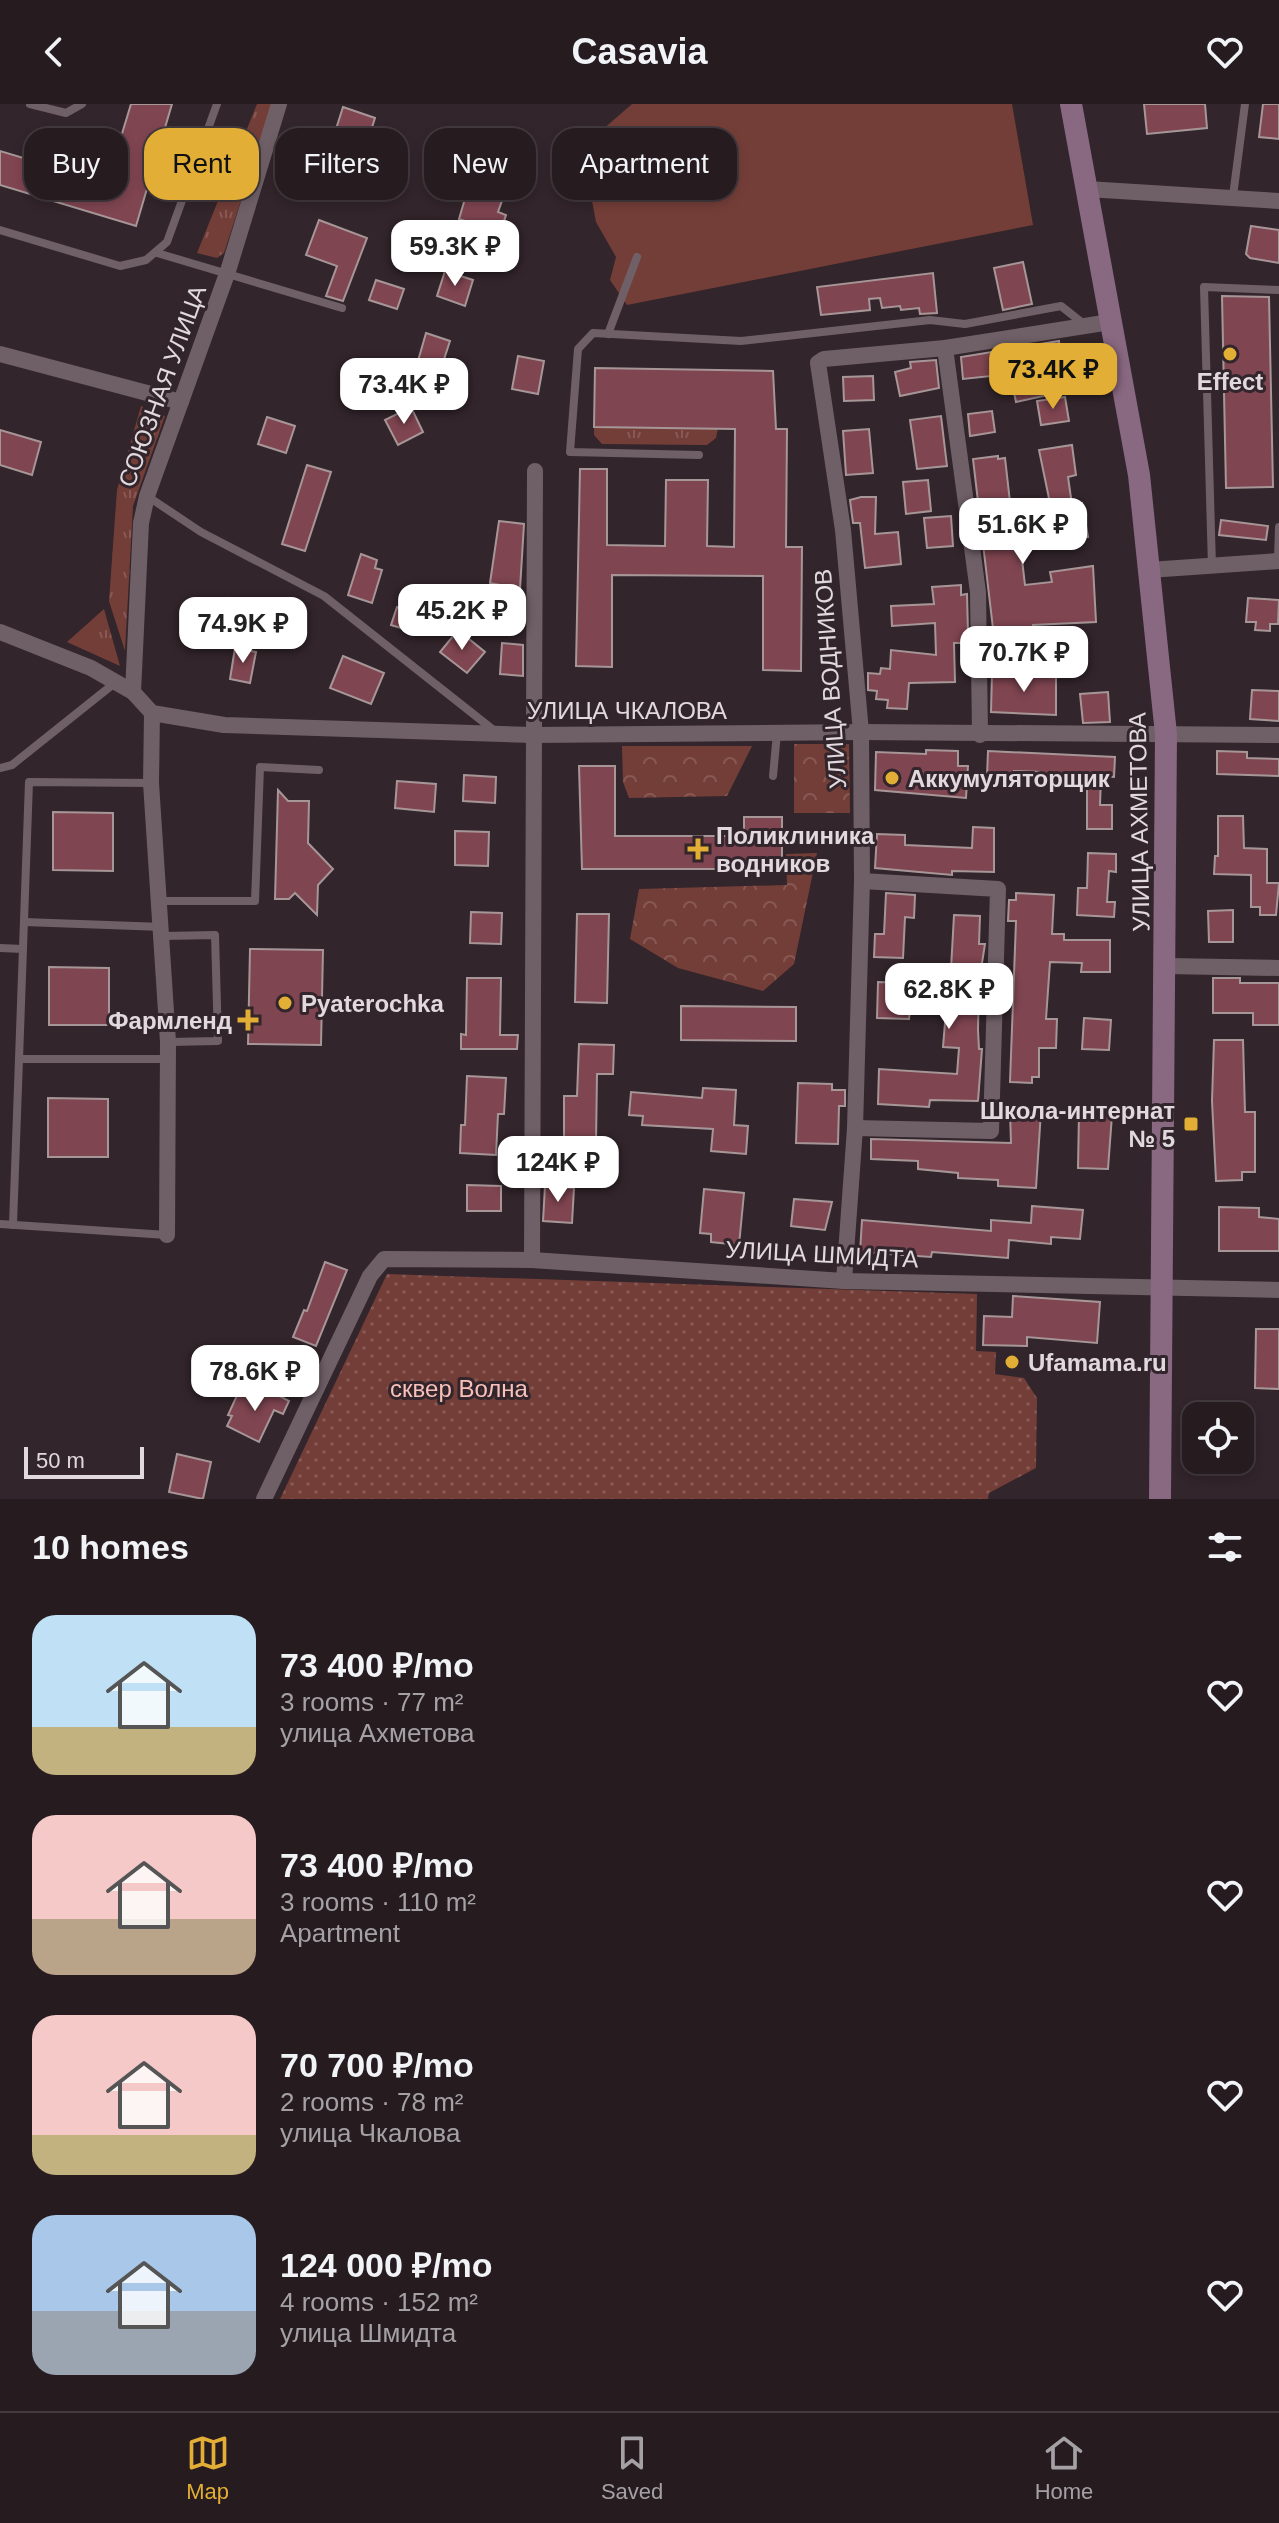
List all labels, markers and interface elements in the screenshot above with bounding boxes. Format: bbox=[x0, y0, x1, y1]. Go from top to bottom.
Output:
icon: back bbox=[32, 30, 76, 74]
icon: heart bbox=[1203, 30, 1247, 74]
text: Casavia bbox=[571, 31, 708, 72]
chip: Buy bbox=[24, 128, 128, 200]
chip: Rent bbox=[144, 128, 259, 200]
chip: Filters bbox=[275, 128, 408, 200]
chip: New bbox=[424, 128, 536, 200]
chip: Apartment bbox=[552, 128, 737, 200]
pin: 59.3K ₽ bbox=[381, 220, 529, 288]
text: 59.3K ₽ bbox=[409, 231, 501, 261]
street label: СОЮЗНАЯ УЛИЦА bbox=[113, 281, 211, 491]
pin: 73.4K ₽ bbox=[979, 343, 1127, 411]
marker: Effect bbox=[1221, 345, 1239, 363]
text: 73.4K ₽ bbox=[1007, 354, 1099, 384]
pin: 73.4K ₽ bbox=[330, 358, 478, 426]
place label: Effect bbox=[1197, 368, 1263, 395]
text: 73.4K ₽ bbox=[358, 369, 450, 399]
pin: 51.6K ₽ bbox=[949, 498, 1097, 566]
text: 51.6K ₽ bbox=[977, 509, 1069, 539]
street label: УЛИЦА ВОДНИКОВ bbox=[809, 568, 851, 790]
pin: 45.2K ₽ bbox=[388, 584, 536, 652]
text: 45.2K ₽ bbox=[416, 595, 508, 625]
pin: 74.9K ₽ bbox=[169, 597, 317, 665]
text: 74.9K ₽ bbox=[197, 608, 289, 638]
pin: 70.7K ₽ bbox=[950, 626, 1098, 694]
text: 70.7K ₽ bbox=[978, 637, 1070, 667]
street label: УЛИЦА ЧКАЛОВА bbox=[527, 697, 727, 724]
street label: УЛИЦА АХМЕТОВА bbox=[1124, 712, 1154, 932]
place label: Аккумуляторщик bbox=[908, 765, 1111, 792]
marker: Аккумуляторщик bbox=[883, 769, 901, 787]
place label: Поликлиника водников bbox=[716, 822, 875, 877]
marker: Поликлиника водников bbox=[687, 838, 709, 860]
pin: 62.8K ₽ bbox=[875, 963, 1023, 1031]
text: 62.8K ₽ bbox=[903, 974, 995, 1004]
place label: Pyaterochka bbox=[301, 990, 444, 1017]
marker: Pyaterochka bbox=[276, 994, 294, 1012]
place label: Фармленд bbox=[108, 1007, 232, 1034]
marker: Фармленд bbox=[239, 1011, 257, 1029]
place label: Школа-интернат № 5 bbox=[980, 1097, 1175, 1152]
marker: Школа-интернат № 5 bbox=[1182, 1115, 1200, 1133]
pin: 124K ₽ bbox=[493, 1136, 623, 1204]
text: 124K ₽ bbox=[516, 1147, 600, 1177]
street label: УЛИЦА ШМИДТА bbox=[725, 1235, 919, 1273]
pin: 78.6K ₽ bbox=[181, 1345, 329, 1413]
place label: Ufamama.ru bbox=[1028, 1349, 1167, 1376]
marker: Ufamama.ru bbox=[1003, 1353, 1021, 1371]
text: 78.6K ₽ bbox=[209, 1356, 301, 1386]
park label: сквер Волна bbox=[390, 1375, 529, 1402]
map controls bbox=[1182, 1402, 1254, 1474]
button: locate bbox=[1182, 1402, 1254, 1474]
scale bar bbox=[24, 1443, 144, 1479]
text: 50 m bbox=[36, 1448, 85, 1473]
icon: filters bbox=[1203, 1525, 1247, 1569]
text: 10 homes bbox=[32, 1528, 189, 1566]
text: 73 400 ₽/mo bbox=[280, 1646, 474, 1684]
icon: home bbox=[96, 1647, 192, 1743]
icon: heart bbox=[1203, 1673, 1247, 1717]
text: 3 rooms · 77 m² bbox=[280, 1687, 464, 1717]
text: улица Ахметова bbox=[280, 1718, 475, 1748]
text: 73 400 ₽/mo bbox=[280, 1846, 474, 1884]
icon: home bbox=[96, 1847, 192, 1943]
icon: heart bbox=[1203, 1873, 1247, 1917]
text: 3 rooms · 110 m² bbox=[280, 1887, 476, 1917]
text: Apartment bbox=[280, 1918, 400, 1948]
text: 70 700 ₽/mo bbox=[280, 2046, 474, 2084]
icon: home bbox=[96, 2047, 192, 2143]
icon: heart bbox=[1203, 2073, 1247, 2117]
text: 2 rooms · 78 m² bbox=[280, 2087, 464, 2117]
text: улица Чкалова bbox=[280, 2118, 460, 2148]
text: 124 000 ₽/mo bbox=[280, 2246, 493, 2284]
icon: home bbox=[96, 2247, 192, 2343]
icon: heart bbox=[1203, 2273, 1247, 2317]
text: 4 rooms · 152 m² bbox=[280, 2287, 478, 2317]
text: улица Шмидта bbox=[280, 2318, 456, 2348]
tab: Map bbox=[186, 2431, 230, 2505]
tab: Saved bbox=[601, 2431, 663, 2505]
tab: Home bbox=[1035, 2431, 1093, 2505]

